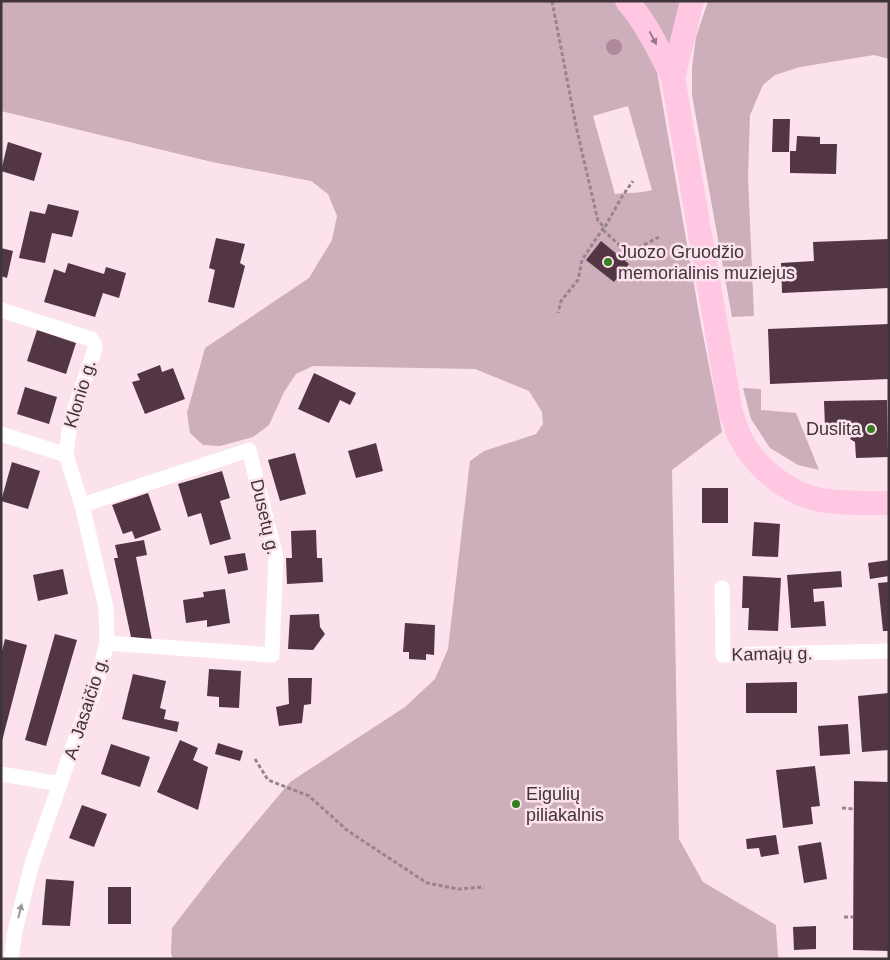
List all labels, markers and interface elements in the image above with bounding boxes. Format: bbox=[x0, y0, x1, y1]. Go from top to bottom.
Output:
one-way arrow bbox=[649, 31, 657, 46]
place label: Juozo Gruodžio memorialinis muziejus bbox=[618, 242, 795, 283]
marker: Juozo Gruodžio memorialinis muziejus bbox=[602, 256, 614, 268]
street label: Klonio g. bbox=[60, 358, 100, 430]
place label: Duslita bbox=[806, 419, 862, 439]
marker: Duslita bbox=[865, 423, 877, 435]
street label: Dusetų g. bbox=[247, 477, 283, 557]
street label: Kamajų g. bbox=[731, 643, 813, 665]
street label: A. Jasaičio g. bbox=[60, 654, 112, 762]
place label: Eigulių piliakalnis bbox=[526, 784, 604, 825]
marker: Eigulių piliakalnis bbox=[510, 798, 522, 810]
one-way arrow bbox=[16, 903, 24, 919]

